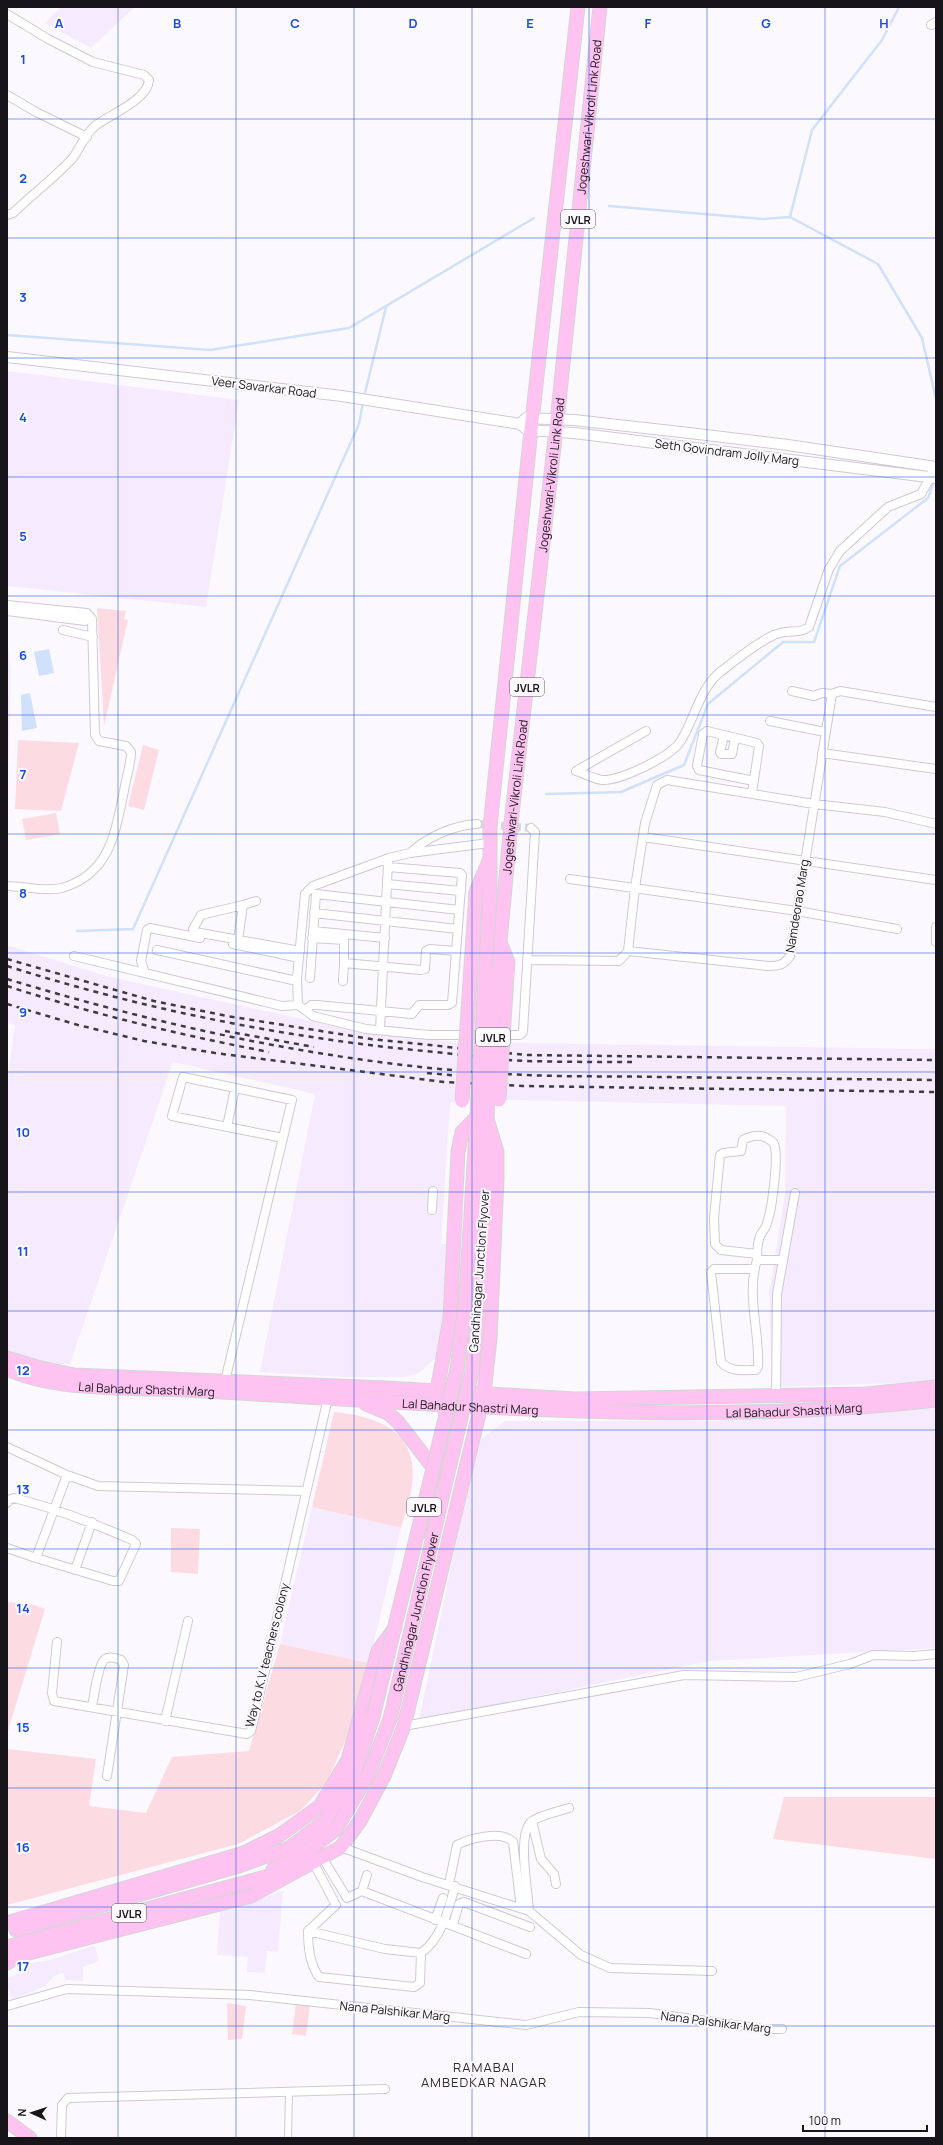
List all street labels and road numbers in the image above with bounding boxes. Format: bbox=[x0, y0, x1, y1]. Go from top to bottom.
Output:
street label: Jogeshwari-Vikroli Link Road bbox=[572, 39, 605, 195]
road number: JVLR bbox=[561, 210, 595, 228]
street label: Veer Savarkar Road bbox=[211, 372, 317, 402]
street label: Jogeshwari-Vikroli Link Road bbox=[534, 397, 568, 553]
street label: Seth Govindram Jolly Marg bbox=[654, 435, 800, 469]
road number: JVLR bbox=[510, 678, 544, 696]
street label: Jogeshwari-Vikroli Link Road bbox=[498, 719, 531, 875]
street label: Namdeorao Marg bbox=[781, 858, 813, 954]
road number: JVLR bbox=[476, 1028, 510, 1046]
street label: Gandhinagar Junction Flyover bbox=[465, 1188, 493, 1353]
street label: Lal Bahadur Shastri Marg bbox=[78, 1377, 215, 1400]
street label: Lal Bahadur Shastri Marg bbox=[401, 1394, 539, 1418]
street label: Lal Bahadur Shastri Marg bbox=[726, 1398, 863, 1421]
road number: JVLR bbox=[407, 1498, 441, 1516]
street label: Gandhinagar Junction Flyover bbox=[388, 1530, 442, 1693]
street label: Way to K.V teachers colony bbox=[241, 1581, 293, 1729]
road number: JVLR bbox=[112, 1904, 146, 1922]
street label: Nana Palshikar Marg bbox=[339, 1997, 451, 2025]
street label: Nana Palshikar Marg bbox=[660, 2007, 772, 2037]

